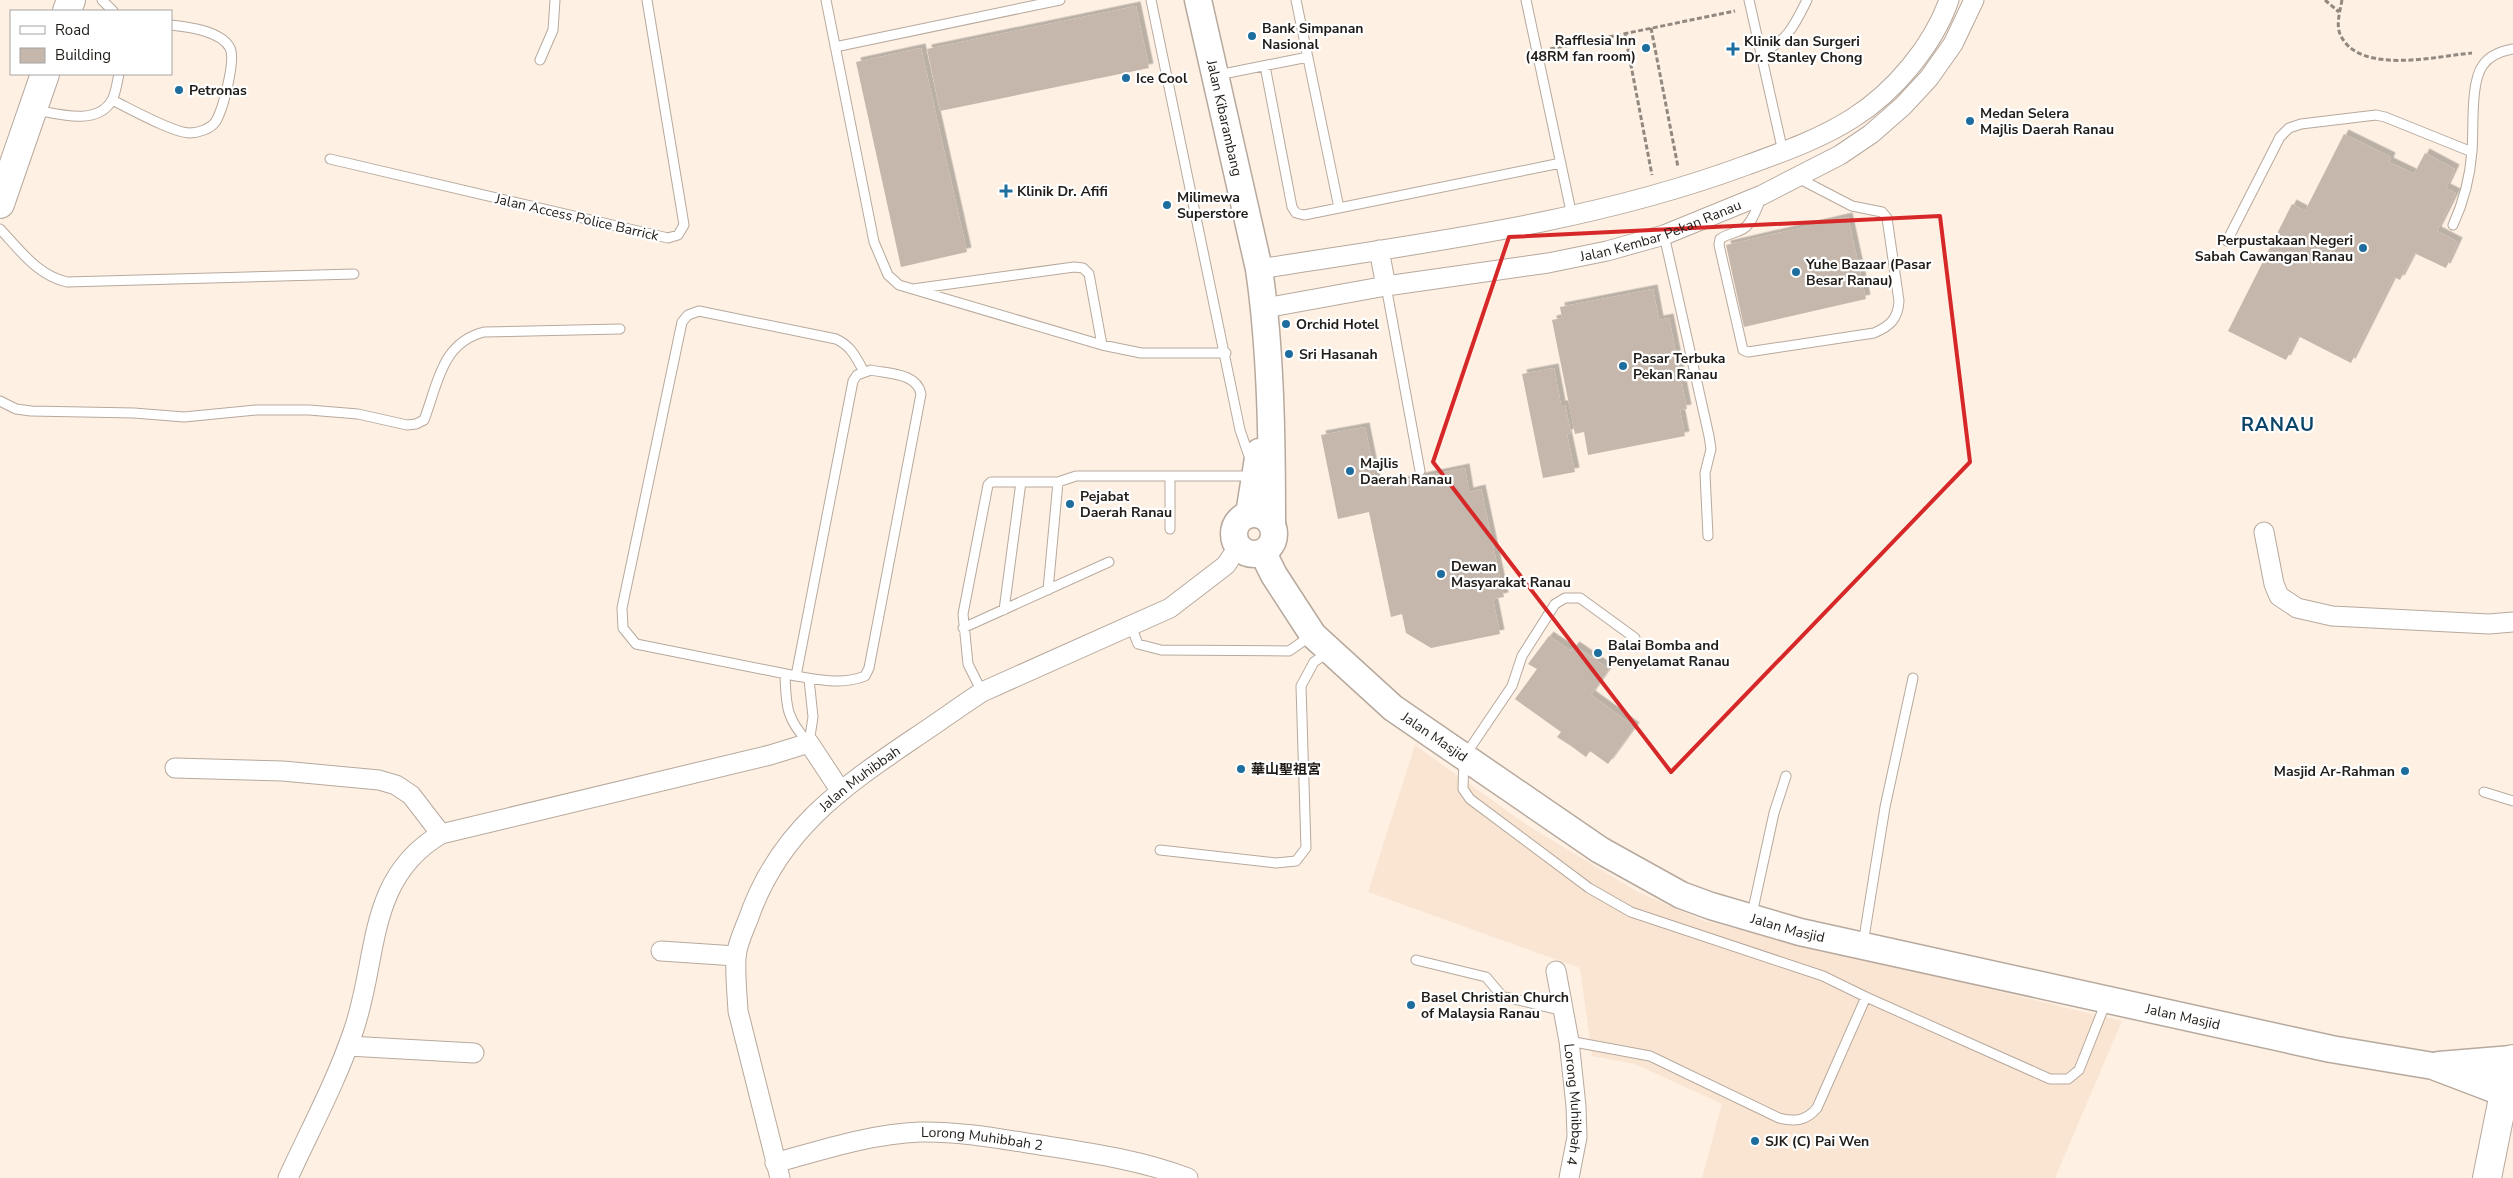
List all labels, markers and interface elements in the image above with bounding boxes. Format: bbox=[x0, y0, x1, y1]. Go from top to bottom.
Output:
legend bbox=[10, 10, 172, 75]
place label: Bank Simpanan Nasional bbox=[1262, 19, 1364, 54]
text: Road bbox=[55, 20, 90, 40]
marker: Bank Simpanan Nasional bbox=[1246, 30, 1258, 42]
place label: Rafflesia Inn (48RM fan room) bbox=[1525, 31, 1636, 66]
place label: Klinik dan Surgeri Dr. Stanley Chong bbox=[1744, 32, 1863, 67]
marker: Rafflesia Inn (48RM fan room) bbox=[1640, 42, 1652, 54]
marker: Klinik dan Surgeri Dr. Stanley Chong bbox=[1726, 42, 1740, 56]
text: Building bbox=[55, 45, 111, 65]
street label: Jalan Kibarambang bbox=[1202, 57, 1247, 178]
place label: Ice Cool bbox=[1136, 69, 1188, 88]
marker: Ice Cool bbox=[1120, 72, 1132, 84]
place label: Petronas bbox=[189, 81, 247, 100]
marker: Petronas bbox=[173, 84, 185, 96]
place label: Medan Selera Majlis Daerah Ranau bbox=[1980, 104, 2114, 139]
marker: Medan Selera Majlis Daerah Ranau bbox=[1964, 115, 1976, 127]
place label: Klinik Dr. Afifi bbox=[1017, 182, 1108, 201]
marker: Klinik Dr. Afifi bbox=[999, 184, 1013, 198]
place label: Milimewa Superstore bbox=[1177, 188, 1249, 223]
street label: Jalan Access Police Barrick bbox=[492, 189, 661, 246]
street label: Jalan Kembar Pekan Ranau bbox=[1577, 195, 1744, 266]
marker: Milimewa Superstore bbox=[1161, 199, 1173, 211]
place label: Perpustakaan Negeri Sabah Cawangan Ranau bbox=[2195, 231, 2353, 266]
marker: Perpustakaan Negeri Sabah Cawangan Ranau bbox=[2357, 242, 2369, 254]
place label: Yuhe Bazaar (Pasar Besar Ranau) bbox=[1805, 255, 1932, 290]
marker: Yuhe Bazaar (Pasar Besar Ranau) bbox=[1790, 266, 1802, 278]
place label: Orchid Hotel bbox=[1296, 315, 1380, 334]
marker: Orchid Hotel bbox=[1280, 318, 1292, 330]
place label: Sri Hasanah bbox=[1299, 345, 1378, 364]
marker: Sri Hasanah bbox=[1283, 348, 1295, 360]
place label: Pasar Terbuka Pekan Ranau bbox=[1633, 349, 1726, 384]
marker: Pasar Terbuka Pekan Ranau bbox=[1617, 360, 1629, 372]
district label: RANAU bbox=[2241, 412, 2315, 438]
place label: Majlis Daerah Ranau bbox=[1360, 454, 1452, 489]
marker: Majlis Daerah Ranau bbox=[1344, 465, 1356, 477]
place label: Pejabat Daerah Ranau bbox=[1080, 487, 1172, 522]
marker: Pejabat Daerah Ranau bbox=[1064, 498, 1076, 510]
place label: Dewan Masyarakat Ranau bbox=[1451, 557, 1571, 592]
marker: Dewan Masyarakat Ranau bbox=[1435, 568, 1447, 580]
place label: Balai Bomba and Penyelamat Ranau bbox=[1608, 636, 1730, 671]
marker: Balai Bomba and Penyelamat Ranau bbox=[1592, 647, 1604, 659]
street label: Jalan Masjid bbox=[1397, 707, 1471, 766]
street label: Jalan Muhibbah bbox=[814, 741, 904, 817]
place label: 華山聖祖宮 bbox=[1251, 760, 1321, 779]
place label: Masjid Ar-Rahman bbox=[2274, 762, 2395, 781]
marker: 華山聖祖宮 bbox=[1235, 763, 1247, 775]
marker: Masjid Ar-Rahman bbox=[2399, 765, 2411, 777]
street label: Jalan Masjid bbox=[1747, 909, 1827, 947]
place label: Basel Christian Church of Malaysia Ranau bbox=[1421, 988, 1569, 1023]
marker: Basel Christian Church of Malaysia Ranau bbox=[1405, 999, 1417, 1011]
street label: Jalan Masjid bbox=[2143, 999, 2222, 1034]
street label: Lorong Muhibbah 4 bbox=[1559, 1043, 1586, 1167]
street label: Lorong Muhibbah 2 bbox=[921, 1123, 1044, 1155]
place label: SJK (C) Pai Wen bbox=[1765, 1132, 1869, 1151]
marker: SJK (C) Pai Wen bbox=[1749, 1135, 1761, 1147]

